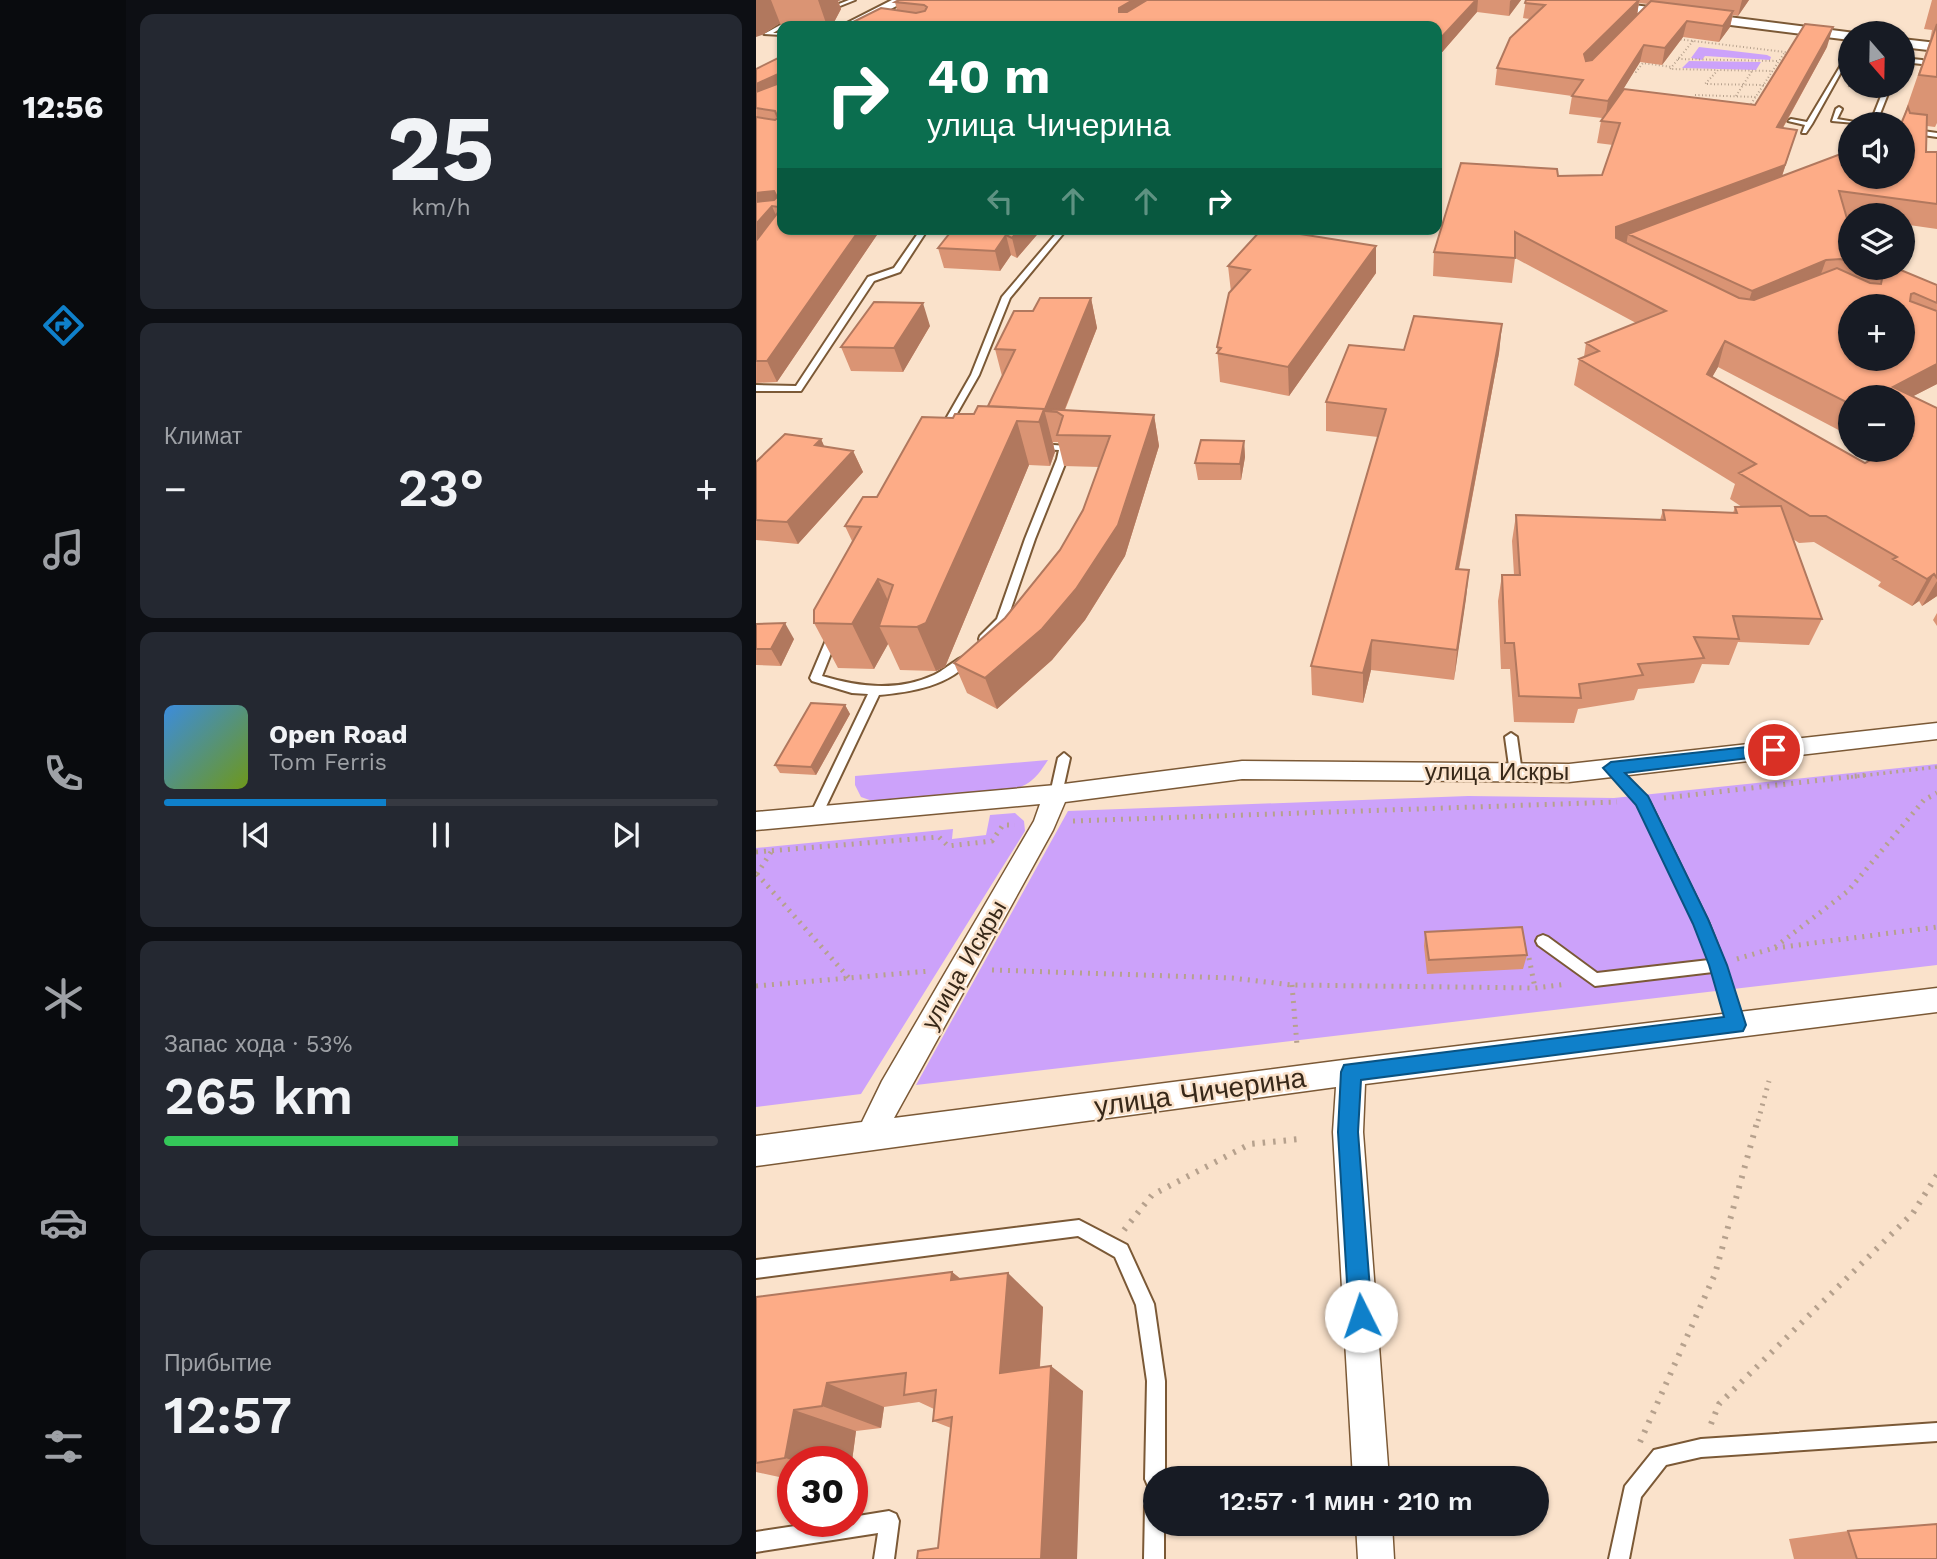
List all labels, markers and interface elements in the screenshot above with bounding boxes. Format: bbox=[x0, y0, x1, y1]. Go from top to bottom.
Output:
north arrow bbox=[1838, 21, 1914, 98]
map controls bbox=[1838, 21, 1915, 462]
text: 40 m bbox=[927, 47, 1050, 105]
icon: right bbox=[812, 49, 903, 140]
text: 12:56 bbox=[23, 88, 103, 126]
text: 25 bbox=[387, 95, 495, 202]
text: улица Чичерина bbox=[927, 106, 1171, 144]
button: sound bbox=[1838, 112, 1915, 189]
icon: left bbox=[981, 182, 1019, 220]
icon: ahead bbox=[1054, 182, 1092, 220]
icon: ahead bbox=[1127, 182, 1165, 220]
icon: right bbox=[1200, 182, 1238, 220]
text: km/h bbox=[411, 194, 471, 221]
button: layers bbox=[1838, 203, 1915, 280]
button: + bbox=[1838, 294, 1915, 371]
icon: directions bbox=[39, 301, 88, 350]
button: − bbox=[1838, 385, 1915, 462]
text: Климат bbox=[164, 423, 242, 450]
text: 23° bbox=[398, 458, 484, 519]
text: − bbox=[164, 467, 187, 511]
text: + bbox=[695, 467, 718, 511]
icon: music bbox=[39, 525, 88, 574]
text: Open Road bbox=[269, 719, 407, 749]
pin bbox=[1744, 720, 1804, 780]
icon: arrive bbox=[1755, 731, 1793, 769]
icon: phone bbox=[39, 749, 88, 798]
text: Tom Ferris bbox=[269, 749, 387, 776]
street label: улица Искры bbox=[1425, 758, 1569, 786]
icon: previous bbox=[237, 816, 275, 854]
icon: pause bbox=[422, 816, 460, 854]
icon: next bbox=[607, 816, 645, 854]
street label: улица Искры bbox=[916, 895, 1012, 1035]
icon: climate bbox=[39, 974, 88, 1023]
text: Запас хода · 53% bbox=[164, 1031, 352, 1058]
street label: улица Чичерина bbox=[1092, 1061, 1308, 1123]
text: 265 km bbox=[164, 1066, 353, 1127]
icon: car bbox=[39, 1198, 88, 1247]
position arrow bbox=[1324, 1279, 1398, 1353]
text: Прибытие bbox=[164, 1350, 272, 1377]
text: 12:57 bbox=[164, 1385, 292, 1446]
icon: filters bbox=[39, 1422, 88, 1471]
speed limit sign: 30 bbox=[777, 1446, 868, 1537]
text: 12:57 · 1 мин · 210 m bbox=[1219, 1486, 1473, 1516]

